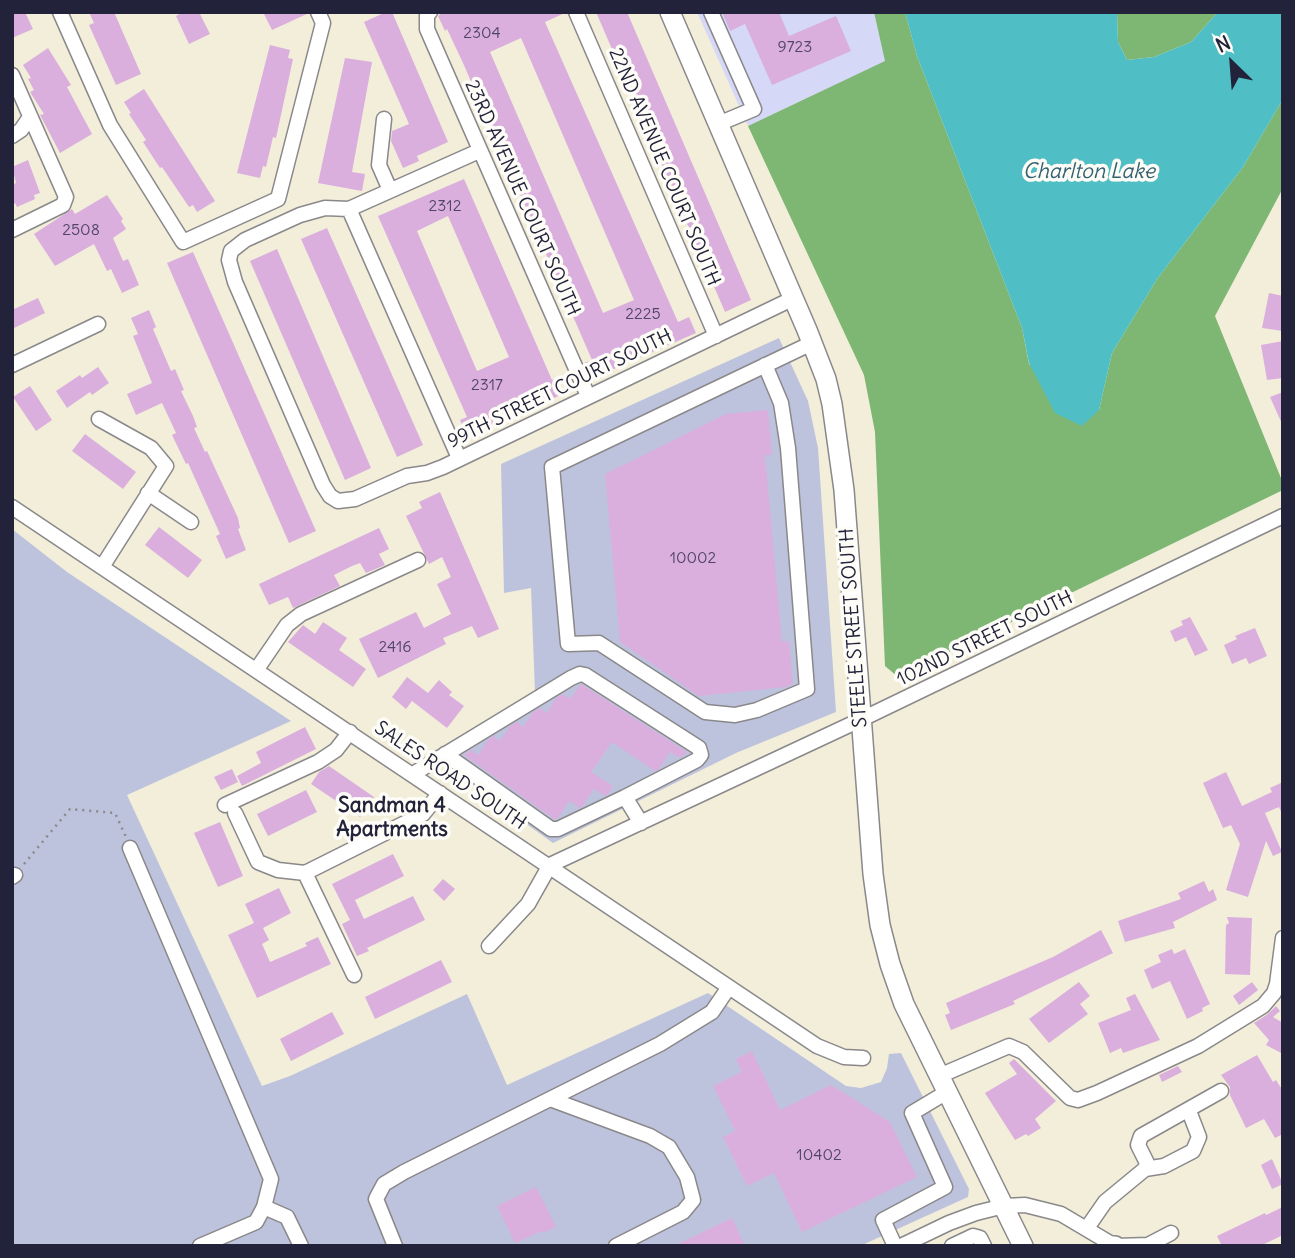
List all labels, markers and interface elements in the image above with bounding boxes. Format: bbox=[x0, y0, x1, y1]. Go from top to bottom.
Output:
house number: 2304 bbox=[463, 23, 501, 43]
north arrow bbox=[1197, 28, 1267, 98]
text: N bbox=[1212, 30, 1234, 58]
house number: 9723 bbox=[778, 37, 812, 57]
street label: 22ND AVENUE COURT SOUTH bbox=[603, 45, 725, 289]
street label: 23RD AVENUE COURT SOUTH bbox=[460, 77, 584, 319]
water label: Charlton Lake bbox=[1023, 159, 1155, 185]
house number: 2312 bbox=[429, 196, 461, 216]
house number: 2508 bbox=[62, 220, 100, 240]
house number: 2225 bbox=[625, 304, 661, 324]
street label: 99TH STREET COURT SOUTH bbox=[444, 325, 676, 453]
house number: 2317 bbox=[471, 375, 503, 395]
street label: STEELE STREET SOUTH bbox=[836, 528, 872, 728]
house number: 10002 bbox=[670, 548, 716, 568]
street label: 102ND STREET SOUTH bbox=[893, 587, 1077, 691]
house number: 2416 bbox=[378, 637, 412, 657]
street label: SALES ROAD SOUTH bbox=[370, 717, 530, 835]
district label: Sandman 4 Apartments bbox=[336, 793, 448, 843]
house number: 10402 bbox=[796, 1145, 842, 1165]

